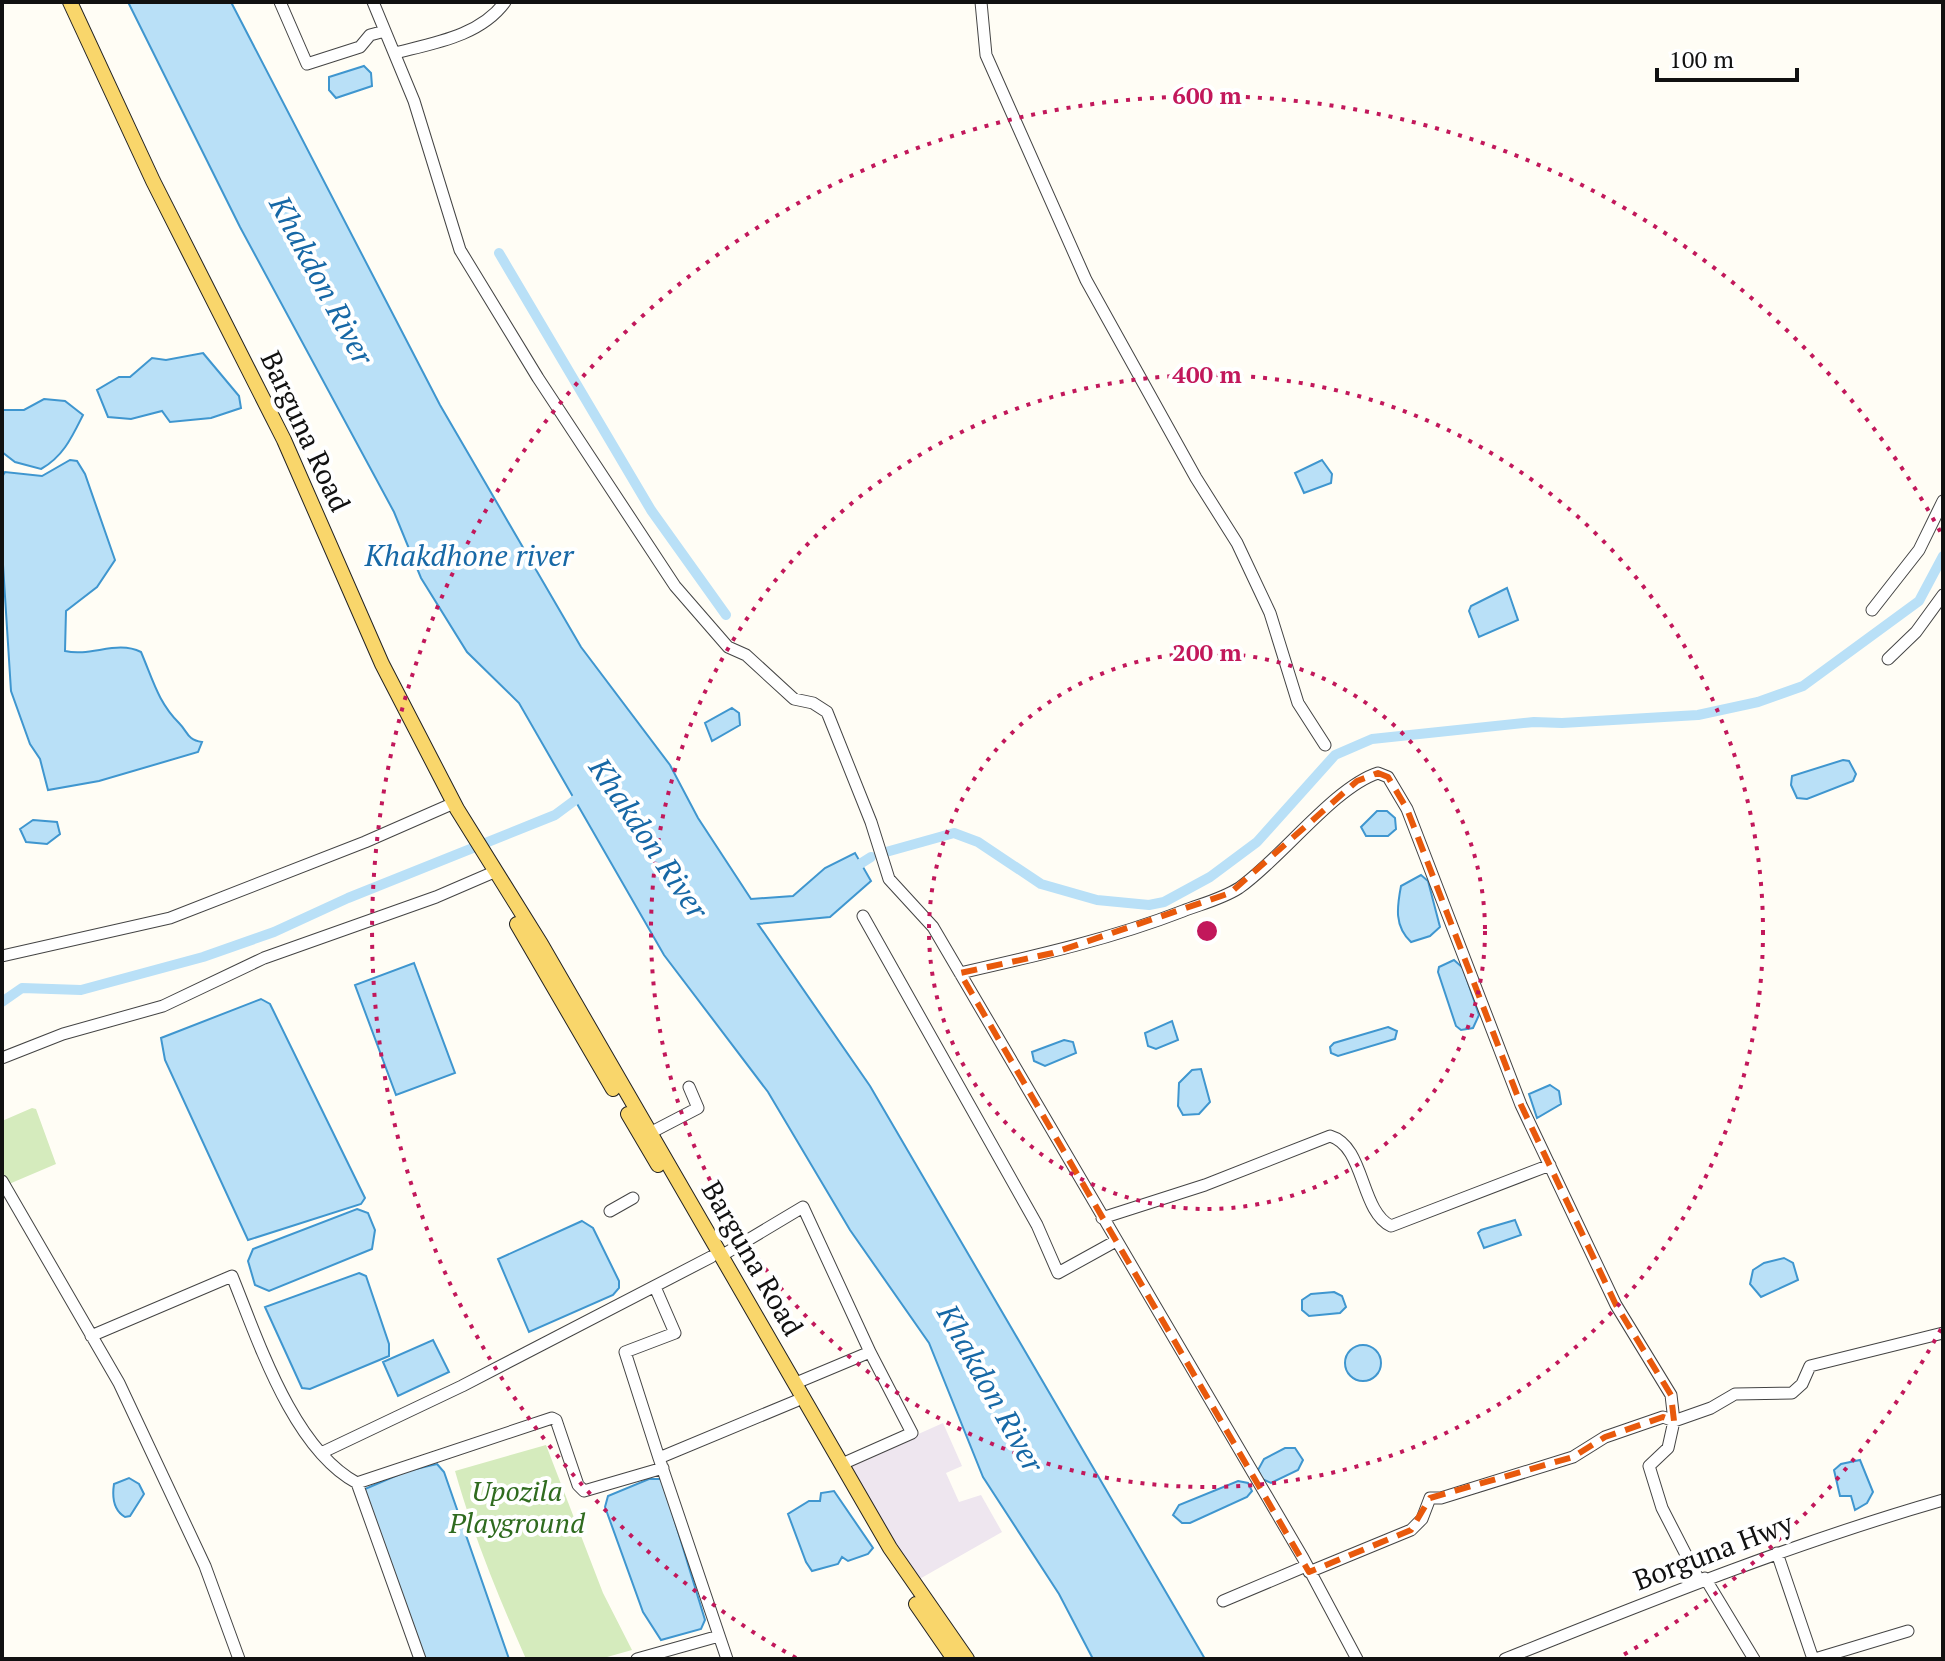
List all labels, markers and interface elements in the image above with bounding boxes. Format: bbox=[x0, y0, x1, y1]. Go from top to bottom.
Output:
scale bar bbox=[1657, 32, 1797, 82]
text: 100 m bbox=[1669, 43, 1734, 75]
text: 600 m bbox=[1172, 79, 1242, 111]
water label: Khakdon River bbox=[260, 188, 384, 373]
street label: Barguna Road bbox=[253, 345, 359, 517]
text: 400 m bbox=[1172, 358, 1242, 390]
water label: Khakdhone river bbox=[364, 535, 575, 575]
text: 200 m bbox=[1172, 636, 1242, 668]
water label: Khakdon River bbox=[580, 749, 718, 927]
centre of rings bbox=[1193, 917, 1221, 945]
street label: Barguna Road bbox=[694, 1174, 812, 1342]
water label: Khakdon River bbox=[928, 1296, 1054, 1480]
park label: Upozila Playground bbox=[448, 1472, 586, 1541]
street label: Borguna Hwy bbox=[1628, 1503, 1799, 1598]

